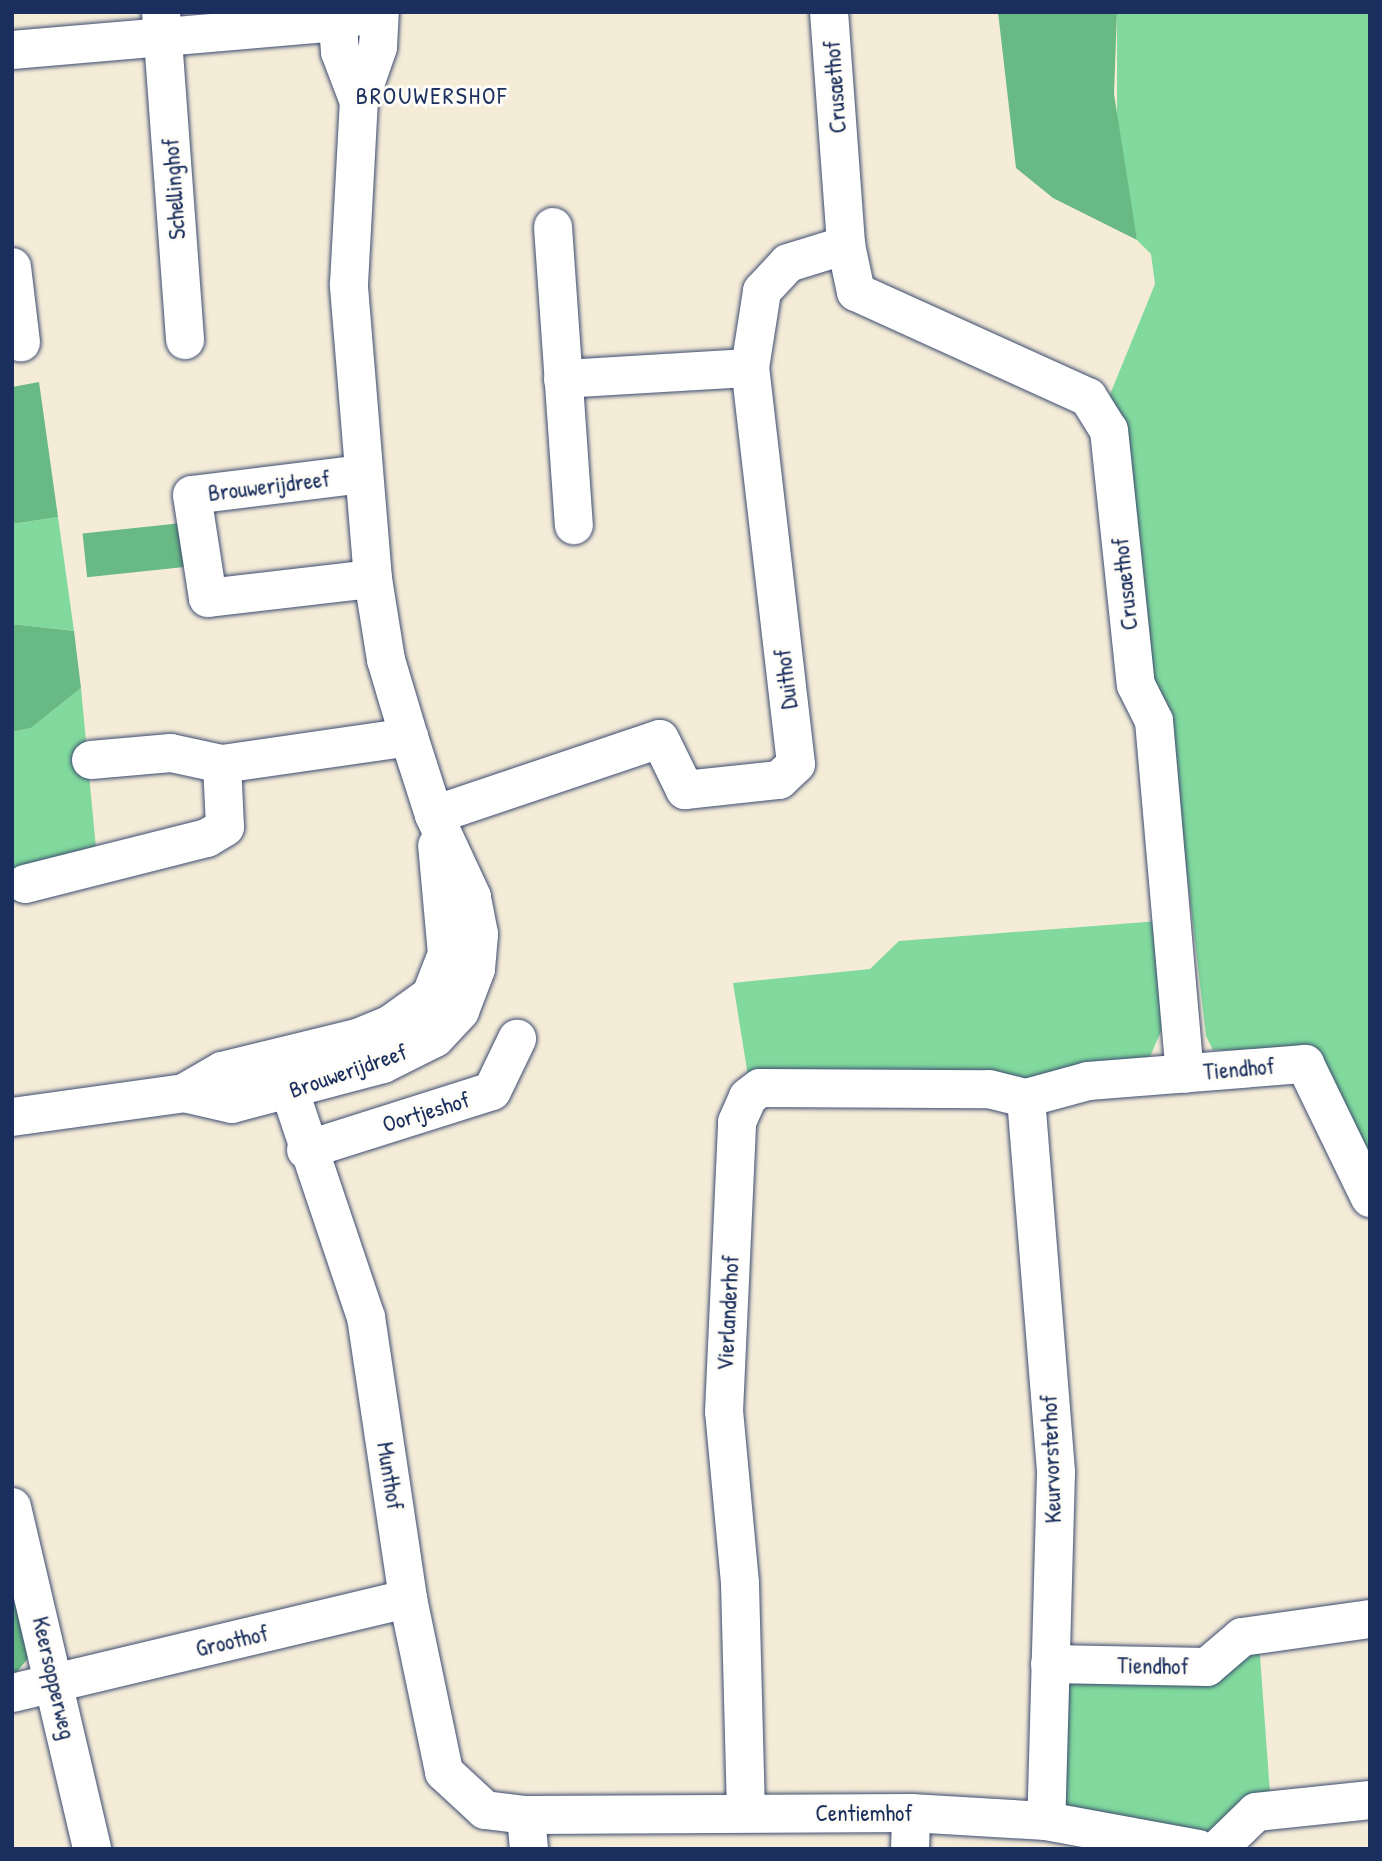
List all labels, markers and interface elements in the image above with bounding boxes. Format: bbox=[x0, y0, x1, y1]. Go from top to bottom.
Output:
street label: Crusaethof bbox=[818, 40, 852, 134]
district label: BROUWERSHOF bbox=[357, 82, 507, 110]
street label: Schellinghof bbox=[157, 138, 191, 240]
street label: Brouwerijdreef bbox=[206, 465, 332, 507]
street label: Crusaethof bbox=[1106, 536, 1144, 632]
street label: Duithof bbox=[769, 647, 803, 711]
street label: Brouwerijdreef bbox=[286, 1038, 410, 1104]
street label: Tiendhof bbox=[1202, 1052, 1276, 1086]
street label: Oortjeshof bbox=[379, 1086, 473, 1138]
street label: Vierlanderhof bbox=[711, 1254, 745, 1372]
street label: Keurvorsterhof bbox=[1035, 1394, 1067, 1524]
street label: Munthof bbox=[371, 1440, 409, 1512]
street label: Keersopperweg bbox=[26, 1614, 82, 1742]
street label: Groothof bbox=[193, 1619, 271, 1663]
street label: Tiendhof bbox=[1117, 1652, 1189, 1680]
street label: Centiemhof bbox=[815, 1799, 913, 1827]

